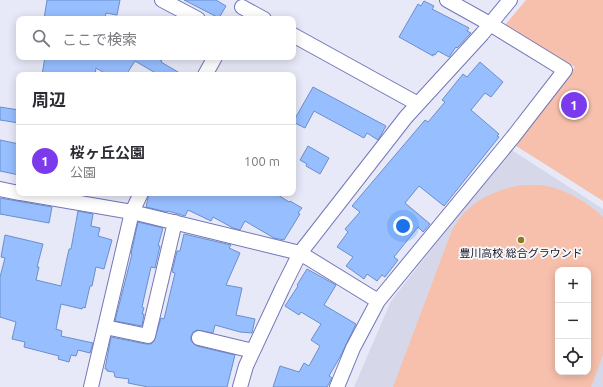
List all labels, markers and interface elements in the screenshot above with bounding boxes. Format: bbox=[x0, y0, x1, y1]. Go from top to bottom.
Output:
search box bbox=[16, 16, 296, 60]
icon: search bbox=[30, 27, 52, 49]
text: ここで検索 bbox=[62, 31, 137, 48]
text: 周辺 bbox=[32, 90, 66, 109]
pin: 1 bbox=[561, 90, 587, 120]
text: 桜ヶ丘公園 bbox=[70, 144, 145, 161]
text: 1 bbox=[41, 154, 49, 168]
text: 100 m bbox=[244, 154, 280, 168]
text: 公園 bbox=[70, 165, 96, 179]
your location bbox=[393, 216, 413, 236]
marker: 豊川高校 総合グラウンド bbox=[516, 235, 526, 245]
place label: 豊川高校 総合グラウンド bbox=[459, 247, 583, 259]
map controls bbox=[555, 267, 591, 375]
button: + bbox=[555, 267, 591, 303]
button: − bbox=[555, 303, 591, 339]
button: locate bbox=[555, 339, 591, 375]

